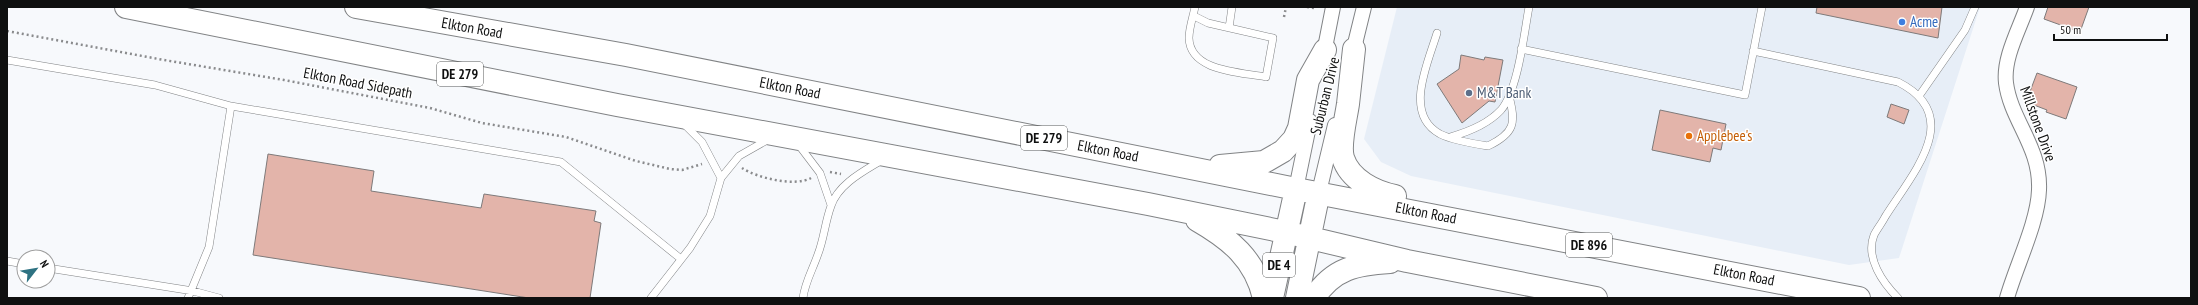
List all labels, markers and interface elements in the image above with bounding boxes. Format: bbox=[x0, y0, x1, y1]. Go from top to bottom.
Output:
place label: Acme bbox=[1910, 12, 1938, 31]
street label: Elkton Road bbox=[440, 13, 504, 42]
scale bar bbox=[2054, 16, 2167, 42]
marker: Acme bbox=[1897, 17, 1907, 27]
text: 50 m bbox=[2060, 22, 2081, 37]
street label: Suburban Drive bbox=[1306, 55, 1343, 137]
road number: DE 279 bbox=[437, 62, 483, 86]
street label: Elkton Road Sidepath bbox=[302, 63, 414, 102]
street label: Elkton Road bbox=[758, 72, 822, 103]
place label: M&T Bank bbox=[1477, 83, 1531, 102]
street label: Millstone Drive bbox=[2016, 84, 2061, 164]
marker: M&T Bank bbox=[1464, 88, 1474, 98]
road number: DE 279 bbox=[1021, 126, 1067, 150]
place label: Applebee's bbox=[1697, 126, 1752, 145]
marker: Applebee's bbox=[1684, 131, 1694, 141]
street label: Elkton Road bbox=[1076, 135, 1140, 166]
street label: Elkton Road bbox=[1394, 197, 1458, 228]
road number: DE 896 bbox=[1566, 233, 1612, 257]
north arrow bbox=[16, 249, 56, 289]
road number: DE 4 bbox=[1263, 253, 1295, 277]
text: N bbox=[37, 258, 52, 270]
street label: Elkton Road bbox=[1712, 259, 1776, 290]

